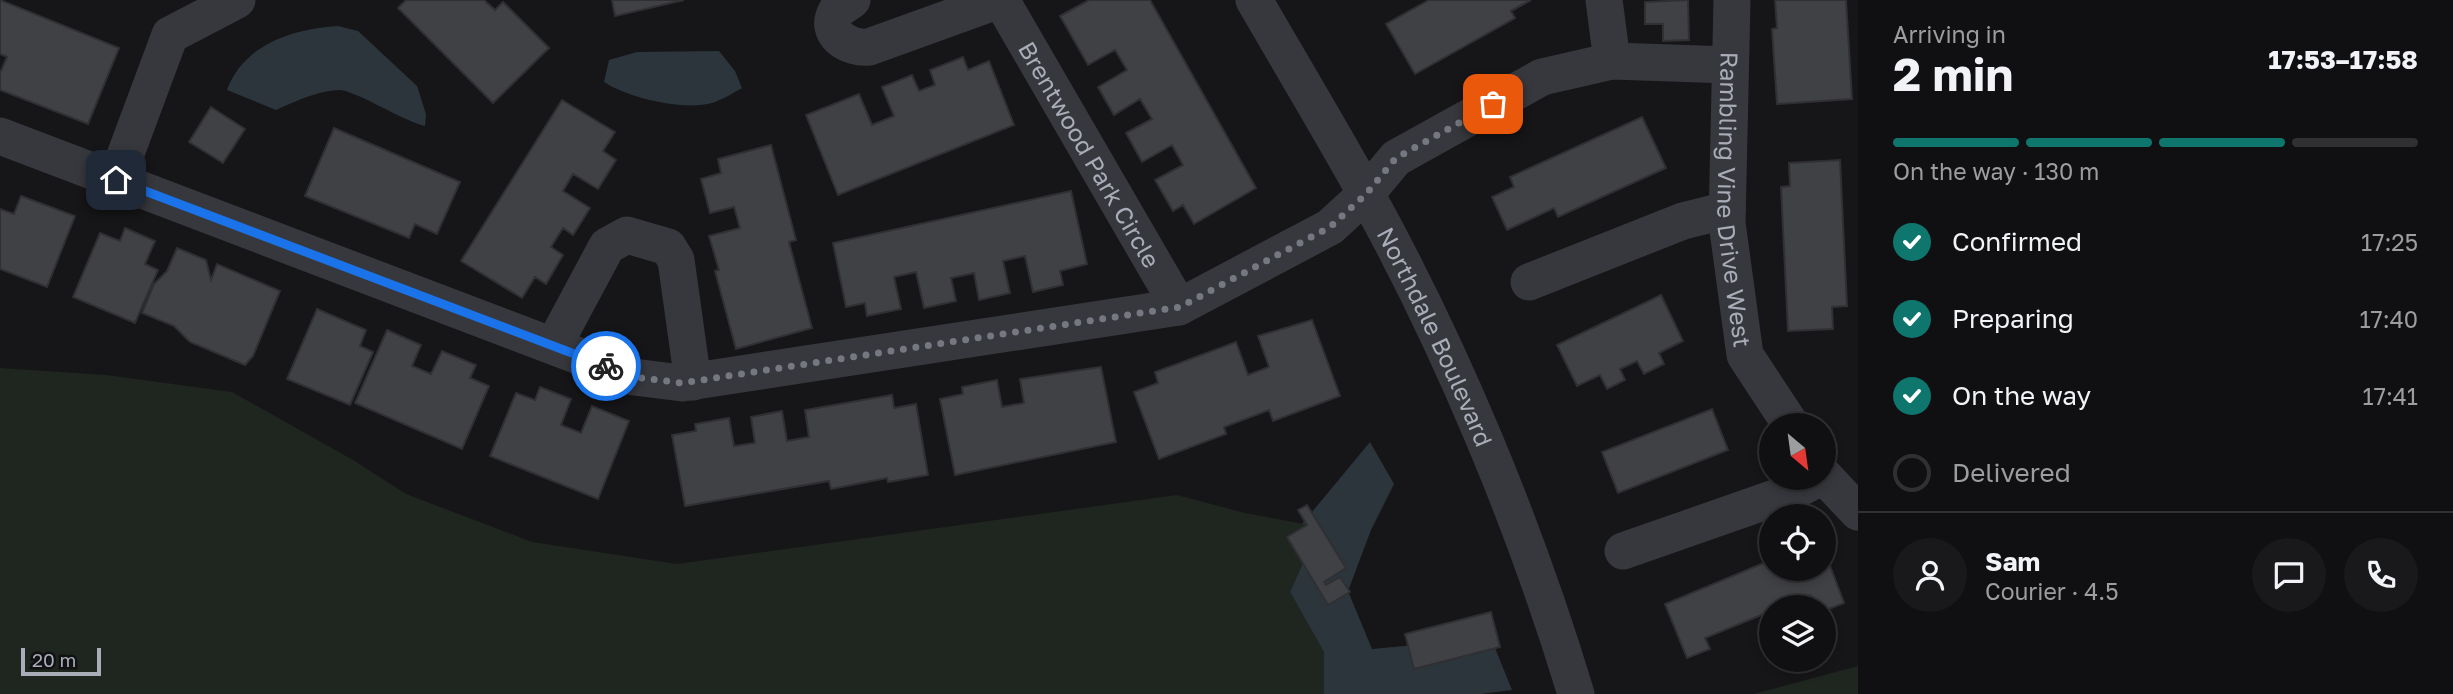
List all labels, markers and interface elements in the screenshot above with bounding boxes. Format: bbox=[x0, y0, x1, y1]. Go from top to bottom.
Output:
text: Arriving in bbox=[1893, 20, 2006, 48]
street label: Brentwood Park Circle bbox=[1013, 36, 1167, 272]
text: 17:53–17:58 bbox=[2268, 44, 2418, 75]
text: 2 min bbox=[1893, 46, 2013, 101]
street label: Rambling Vine Drive West bbox=[1712, 51, 1758, 349]
pin bbox=[1463, 74, 1523, 134]
icon: bag bbox=[1474, 85, 1512, 123]
pin bbox=[86, 150, 146, 210]
text: On the way · 130 m bbox=[1893, 157, 2099, 185]
icon: home bbox=[97, 161, 135, 199]
street label: Northdale Boulevard bbox=[1372, 222, 1500, 450]
icon: check bbox=[1893, 223, 1931, 261]
text: Confirmed bbox=[1952, 226, 2082, 257]
text: 17:25 bbox=[2361, 228, 2418, 256]
icon: check bbox=[1893, 300, 1931, 338]
text: Preparing bbox=[1952, 303, 2074, 334]
text: 17:40 bbox=[2359, 305, 2418, 333]
courier bbox=[571, 331, 641, 401]
icon: bike bbox=[587, 347, 625, 385]
icon: check bbox=[1893, 377, 1931, 415]
text: On the way bbox=[1952, 380, 2091, 411]
text: 17:41 bbox=[2363, 382, 2418, 410]
north arrow bbox=[1759, 413, 1836, 490]
map controls bbox=[1759, 413, 1836, 672]
text: Delivered bbox=[1952, 457, 2071, 488]
button: locate bbox=[1759, 504, 1836, 581]
button: person bbox=[1893, 538, 1967, 612]
button: chat bbox=[2252, 538, 2326, 612]
button: phone bbox=[2344, 538, 2418, 612]
text: Sam bbox=[1985, 546, 2040, 577]
text: Courier · 4.5 bbox=[1985, 577, 2118, 605]
button: layers bbox=[1759, 595, 1836, 672]
scale bar bbox=[21, 645, 102, 677]
text: 20 m bbox=[32, 648, 76, 671]

